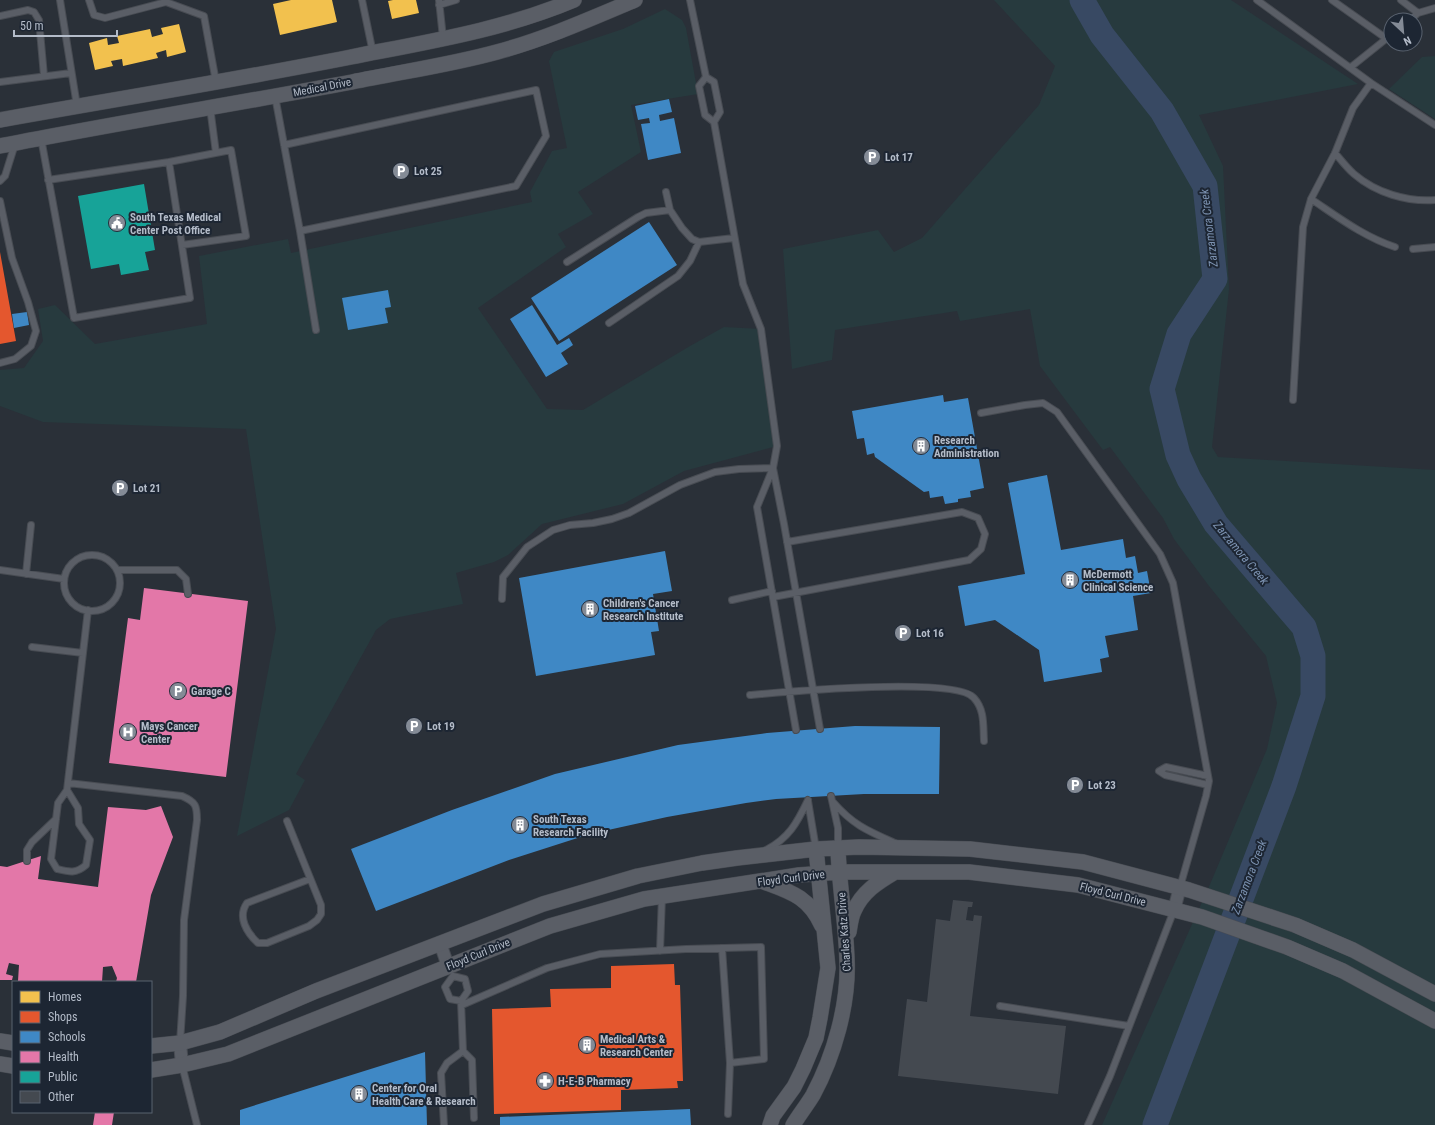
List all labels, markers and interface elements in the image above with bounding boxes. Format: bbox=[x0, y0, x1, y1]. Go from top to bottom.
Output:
scale bar bbox=[14, 12, 117, 38]
north arrow bbox=[1383, 12, 1423, 52]
text: 50 m bbox=[20, 19, 44, 33]
text: N bbox=[1401, 33, 1413, 48]
street label: Medical Drive bbox=[292, 76, 352, 99]
parking icon: Lot 17 bbox=[862, 147, 882, 167]
place label: Lot 17 bbox=[885, 151, 913, 164]
parking icon: Lot 25 bbox=[391, 161, 411, 181]
place label: Lot 25 bbox=[414, 165, 442, 178]
water label: Zarzamora Creek bbox=[1197, 188, 1221, 269]
place label: South Texas Medical Center Post Office bbox=[130, 211, 221, 237]
public building icon: South Texas Medical Center Post Office bbox=[107, 213, 127, 233]
place label: Research Administration bbox=[934, 434, 999, 460]
building icon: Research Administration bbox=[911, 436, 931, 456]
parking icon: Lot 21 bbox=[110, 478, 130, 498]
place label: Lot 21 bbox=[133, 482, 161, 495]
water label: Zarzamora Creek bbox=[1210, 518, 1272, 588]
place label: McDermott Clinical Science bbox=[1083, 568, 1153, 594]
building icon: McDermott Clinical Science bbox=[1060, 570, 1080, 590]
place label: Children's Cancer Research Institute bbox=[603, 597, 683, 623]
building icon: Children's Cancer Research Institute bbox=[580, 599, 600, 619]
parking icon: Lot 16 bbox=[893, 623, 913, 643]
place label: Lot 16 bbox=[916, 627, 944, 640]
parking icon: Garage C bbox=[168, 681, 188, 701]
place label: Garage C bbox=[191, 685, 231, 698]
parking icon: Lot 19 bbox=[404, 716, 424, 736]
place label: Mays Cancer Center bbox=[141, 720, 198, 746]
place label: Lot 19 bbox=[427, 720, 455, 733]
hospital icon: Mays Cancer Center bbox=[118, 722, 138, 742]
parking icon: Lot 23 bbox=[1065, 775, 1085, 795]
place label: Lot 23 bbox=[1088, 779, 1116, 792]
place label: South Texas Research Facility bbox=[533, 813, 608, 839]
building icon: South Texas Research Facility bbox=[510, 815, 530, 835]
water label: Zarzamora Creek bbox=[1228, 837, 1270, 917]
street label: Floyd Curl Drive bbox=[757, 868, 825, 889]
street label: Floyd Curl Drive bbox=[1078, 880, 1147, 909]
street label: Charles Katz Drive bbox=[835, 892, 854, 972]
street label: Floyd Curl Drive bbox=[444, 936, 512, 973]
legend bbox=[12, 981, 152, 1113]
text: Homes bbox=[48, 990, 82, 1004]
text: Shops bbox=[48, 1010, 77, 1024]
text: Schools bbox=[48, 1030, 86, 1044]
place label: Medical Arts & Research Center bbox=[600, 1033, 673, 1059]
building icon: Medical Arts & Research Center bbox=[577, 1035, 597, 1055]
text: Health bbox=[48, 1050, 79, 1064]
text: Public bbox=[48, 1070, 78, 1084]
pharmacy icon: H-E-B Pharmacy bbox=[535, 1071, 555, 1091]
place label: H-E-B Pharmacy bbox=[558, 1075, 631, 1088]
place label: Center for Oral Health Care & Research bbox=[372, 1082, 476, 1108]
building icon: Center for Oral Health Care & Research bbox=[349, 1084, 369, 1104]
text: Other bbox=[48, 1090, 74, 1104]

